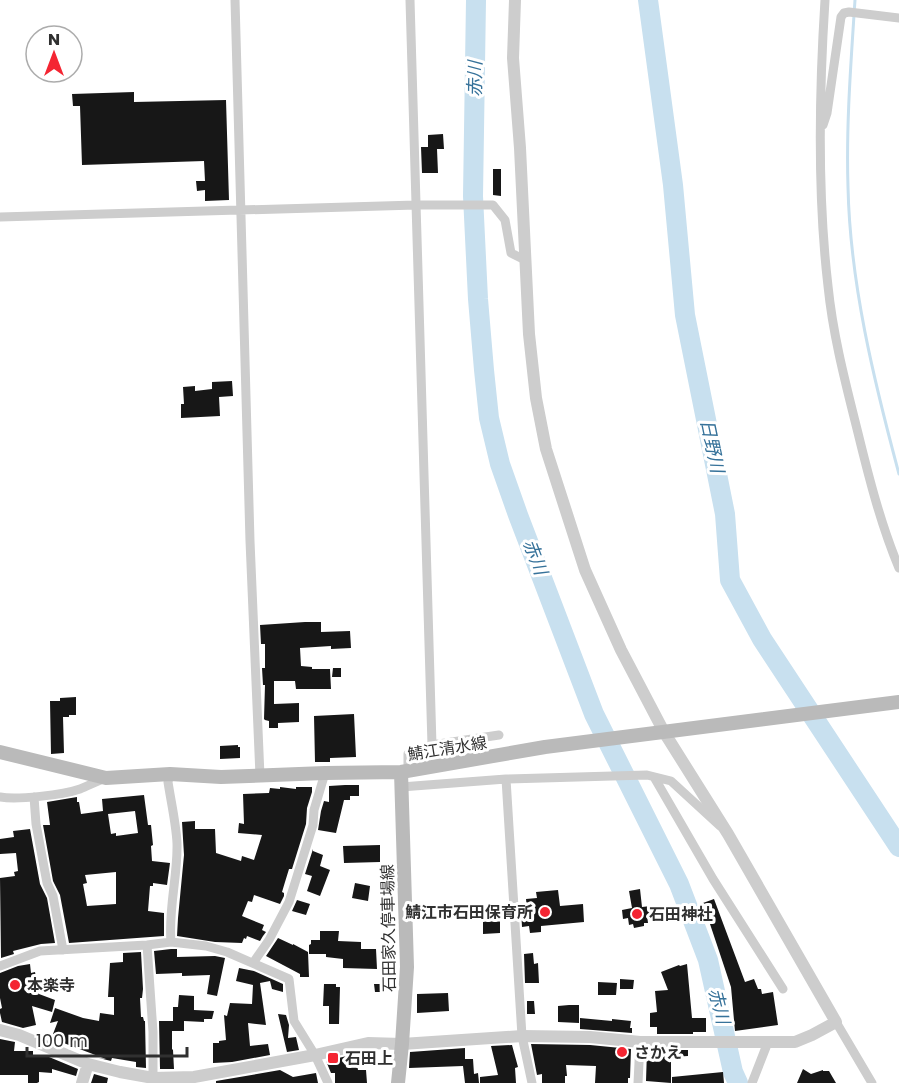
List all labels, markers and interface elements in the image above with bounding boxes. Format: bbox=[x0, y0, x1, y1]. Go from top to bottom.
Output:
north arrow bbox=[24, 24, 84, 84]
text: N bbox=[48, 28, 60, 51]
water label: 赤川 bbox=[462, 59, 487, 97]
water label: 日野川 bbox=[695, 417, 731, 477]
water label: 赤川 bbox=[517, 536, 554, 580]
street label: 鯖江清水線 bbox=[406, 731, 488, 766]
street label: 石田家久停車場線 bbox=[376, 864, 401, 992]
place label: 鯖江市石田保育所 bbox=[405, 901, 533, 924]
place label: 石田神社 bbox=[649, 903, 713, 926]
marker: 鯖江市石田保育所 bbox=[538, 905, 552, 919]
marker: 石田神社 bbox=[630, 907, 644, 921]
place label: 本楽寺 bbox=[27, 974, 75, 997]
marker: 本楽寺 bbox=[8, 978, 22, 992]
water label: 赤川 bbox=[703, 985, 736, 1028]
scale bar bbox=[27, 1020, 188, 1058]
text: 100 m bbox=[36, 1028, 88, 1053]
place label: さかえ bbox=[634, 1041, 682, 1064]
marker: さかえ bbox=[615, 1045, 629, 1059]
place label: 石田上 bbox=[345, 1047, 393, 1070]
marker: 石田上 bbox=[326, 1051, 340, 1065]

